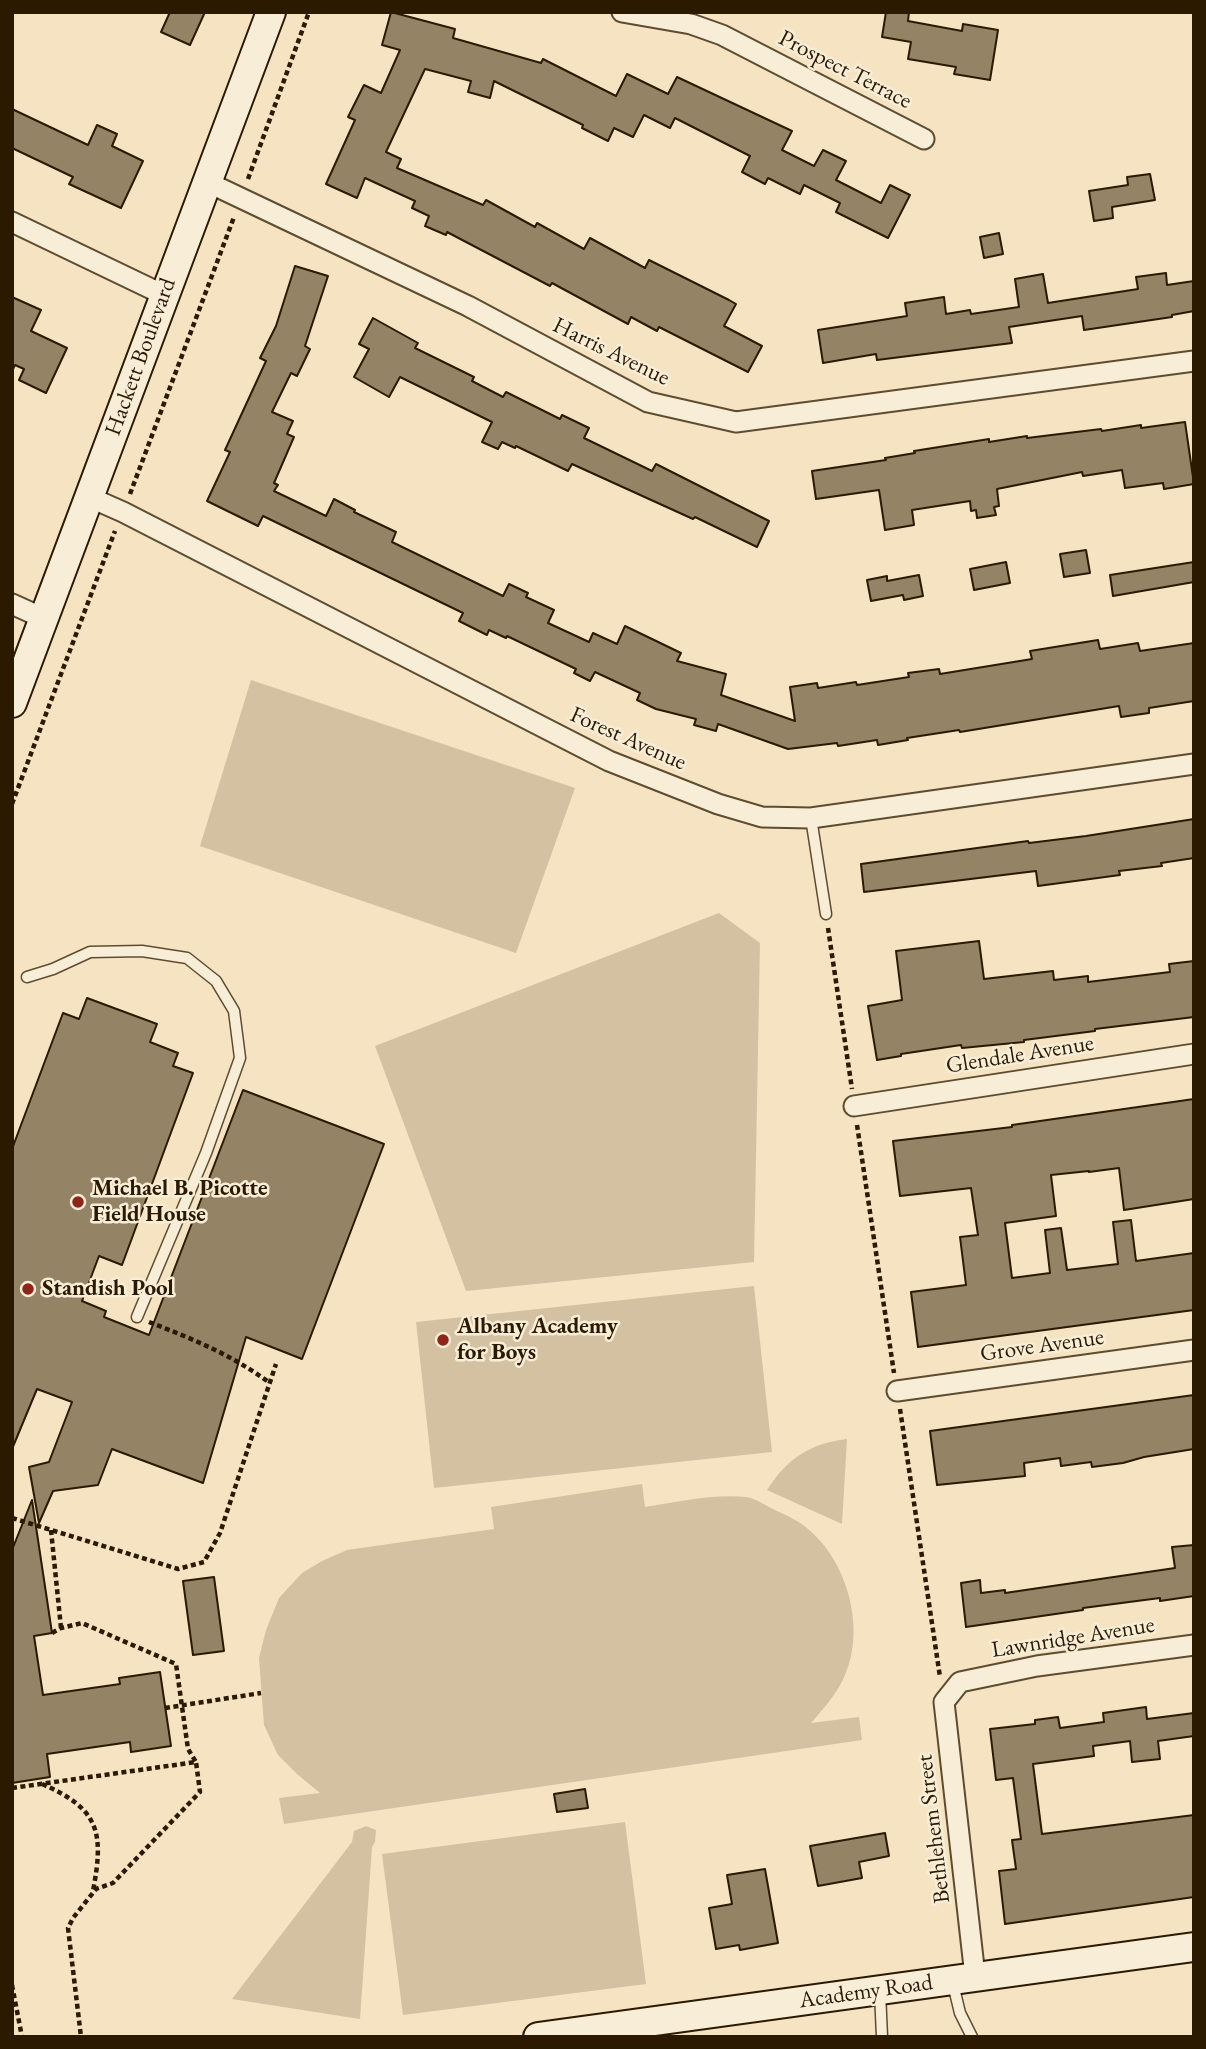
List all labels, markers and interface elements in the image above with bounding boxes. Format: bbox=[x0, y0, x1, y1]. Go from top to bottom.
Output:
street label: Prospect Terrace bbox=[774, 25, 916, 115]
street label: Hackett Boulevard bbox=[100, 274, 182, 440]
street label: Harris Avenue bbox=[548, 312, 674, 392]
street label: Forest Avenue bbox=[566, 701, 690, 777]
street label: Glendale Avenue bbox=[944, 1030, 1096, 1080]
place label: Michael B. Picotte Field House bbox=[92, 1175, 268, 1229]
marker: Michael B. Picotte Field House bbox=[70, 1194, 86, 1210]
place label: Standish Pool bbox=[42, 1275, 174, 1303]
marker: Standish Pool bbox=[20, 1281, 36, 1297]
place label: Albany Academy for Boys bbox=[457, 1313, 618, 1367]
street label: Grove Avenue bbox=[978, 1324, 1106, 1368]
marker: Albany Academy for Boys bbox=[435, 1332, 451, 1348]
street label: Lawnridge Avenue bbox=[990, 1611, 1156, 1665]
street label: Bethlehem Street bbox=[911, 1753, 957, 1905]
street label: Academy Road bbox=[797, 1969, 935, 2015]

